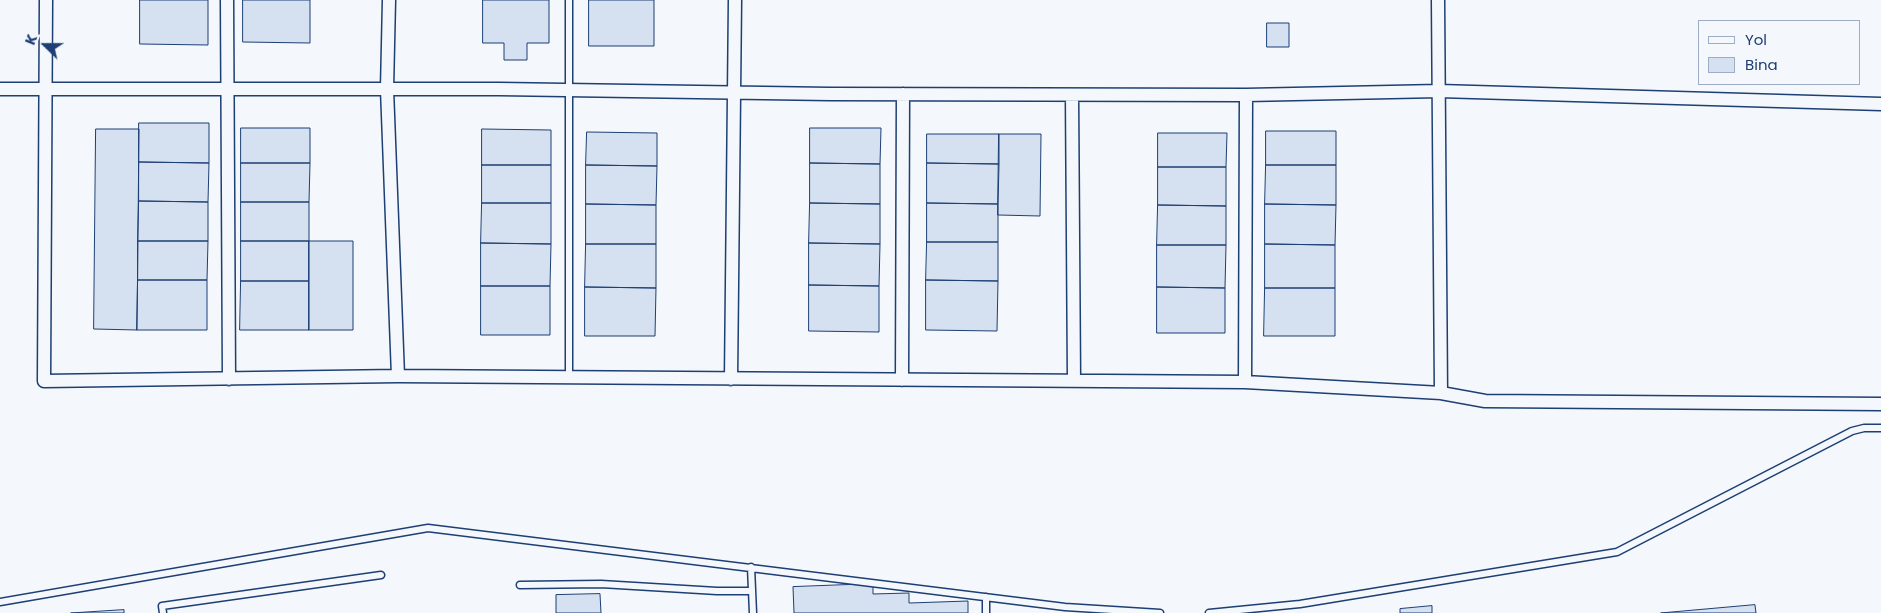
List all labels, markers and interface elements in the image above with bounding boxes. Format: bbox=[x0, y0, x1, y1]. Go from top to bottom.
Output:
north arrow bbox=[20, 20, 70, 70]
legend bbox=[1698, 20, 1861, 85]
text: Yol bbox=[1745, 29, 1767, 50]
text: K bbox=[20, 31, 42, 48]
text: Bina bbox=[1745, 54, 1778, 75]

